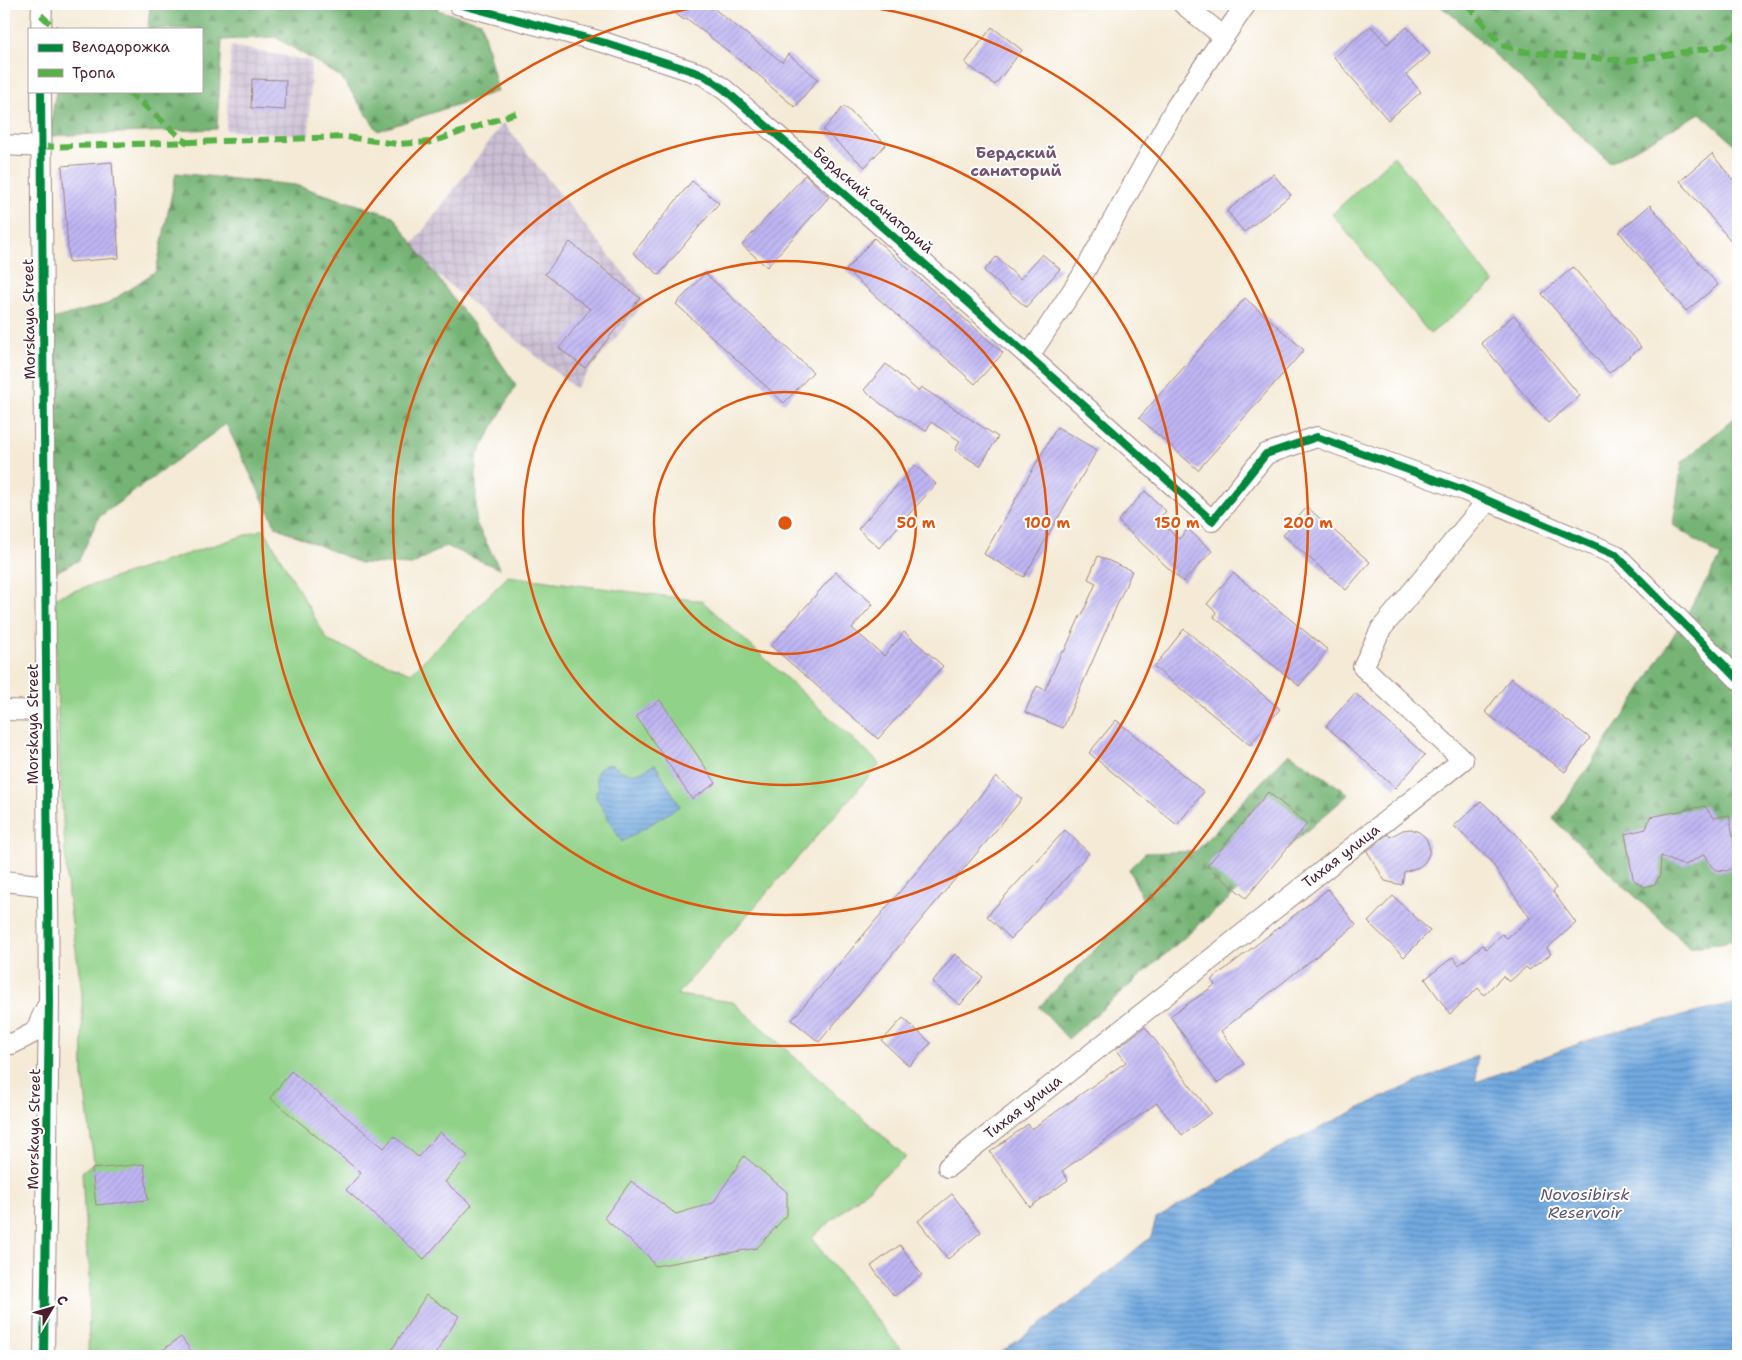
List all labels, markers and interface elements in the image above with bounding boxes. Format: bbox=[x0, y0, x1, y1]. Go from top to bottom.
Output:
legend bbox=[28, 28, 202, 92]
text: Велодорожка bbox=[72, 37, 171, 57]
text: Тропа bbox=[72, 63, 116, 83]
street label: Бердский санаторий bbox=[809, 142, 938, 258]
district label: Бердский санаторий bbox=[970, 142, 1062, 181]
street label: Morskaya Street bbox=[18, 258, 40, 380]
text: 50 m bbox=[897, 513, 936, 533]
text: 100 m bbox=[1024, 513, 1070, 533]
text: 150 m bbox=[1154, 513, 1200, 533]
text: 200 m bbox=[1283, 513, 1333, 533]
centre of rings bbox=[776, 514, 794, 532]
street label: Morskaya Street bbox=[23, 663, 43, 785]
street label: Тихая улица bbox=[1298, 819, 1384, 893]
street label: Morskaya Street bbox=[23, 1068, 45, 1190]
street label: Тихая улица bbox=[980, 1070, 1066, 1144]
water label: Novosibirsk Reservoir bbox=[1540, 1184, 1630, 1223]
north arrow bbox=[28, 1282, 78, 1332]
text: С bbox=[53, 1291, 72, 1309]

